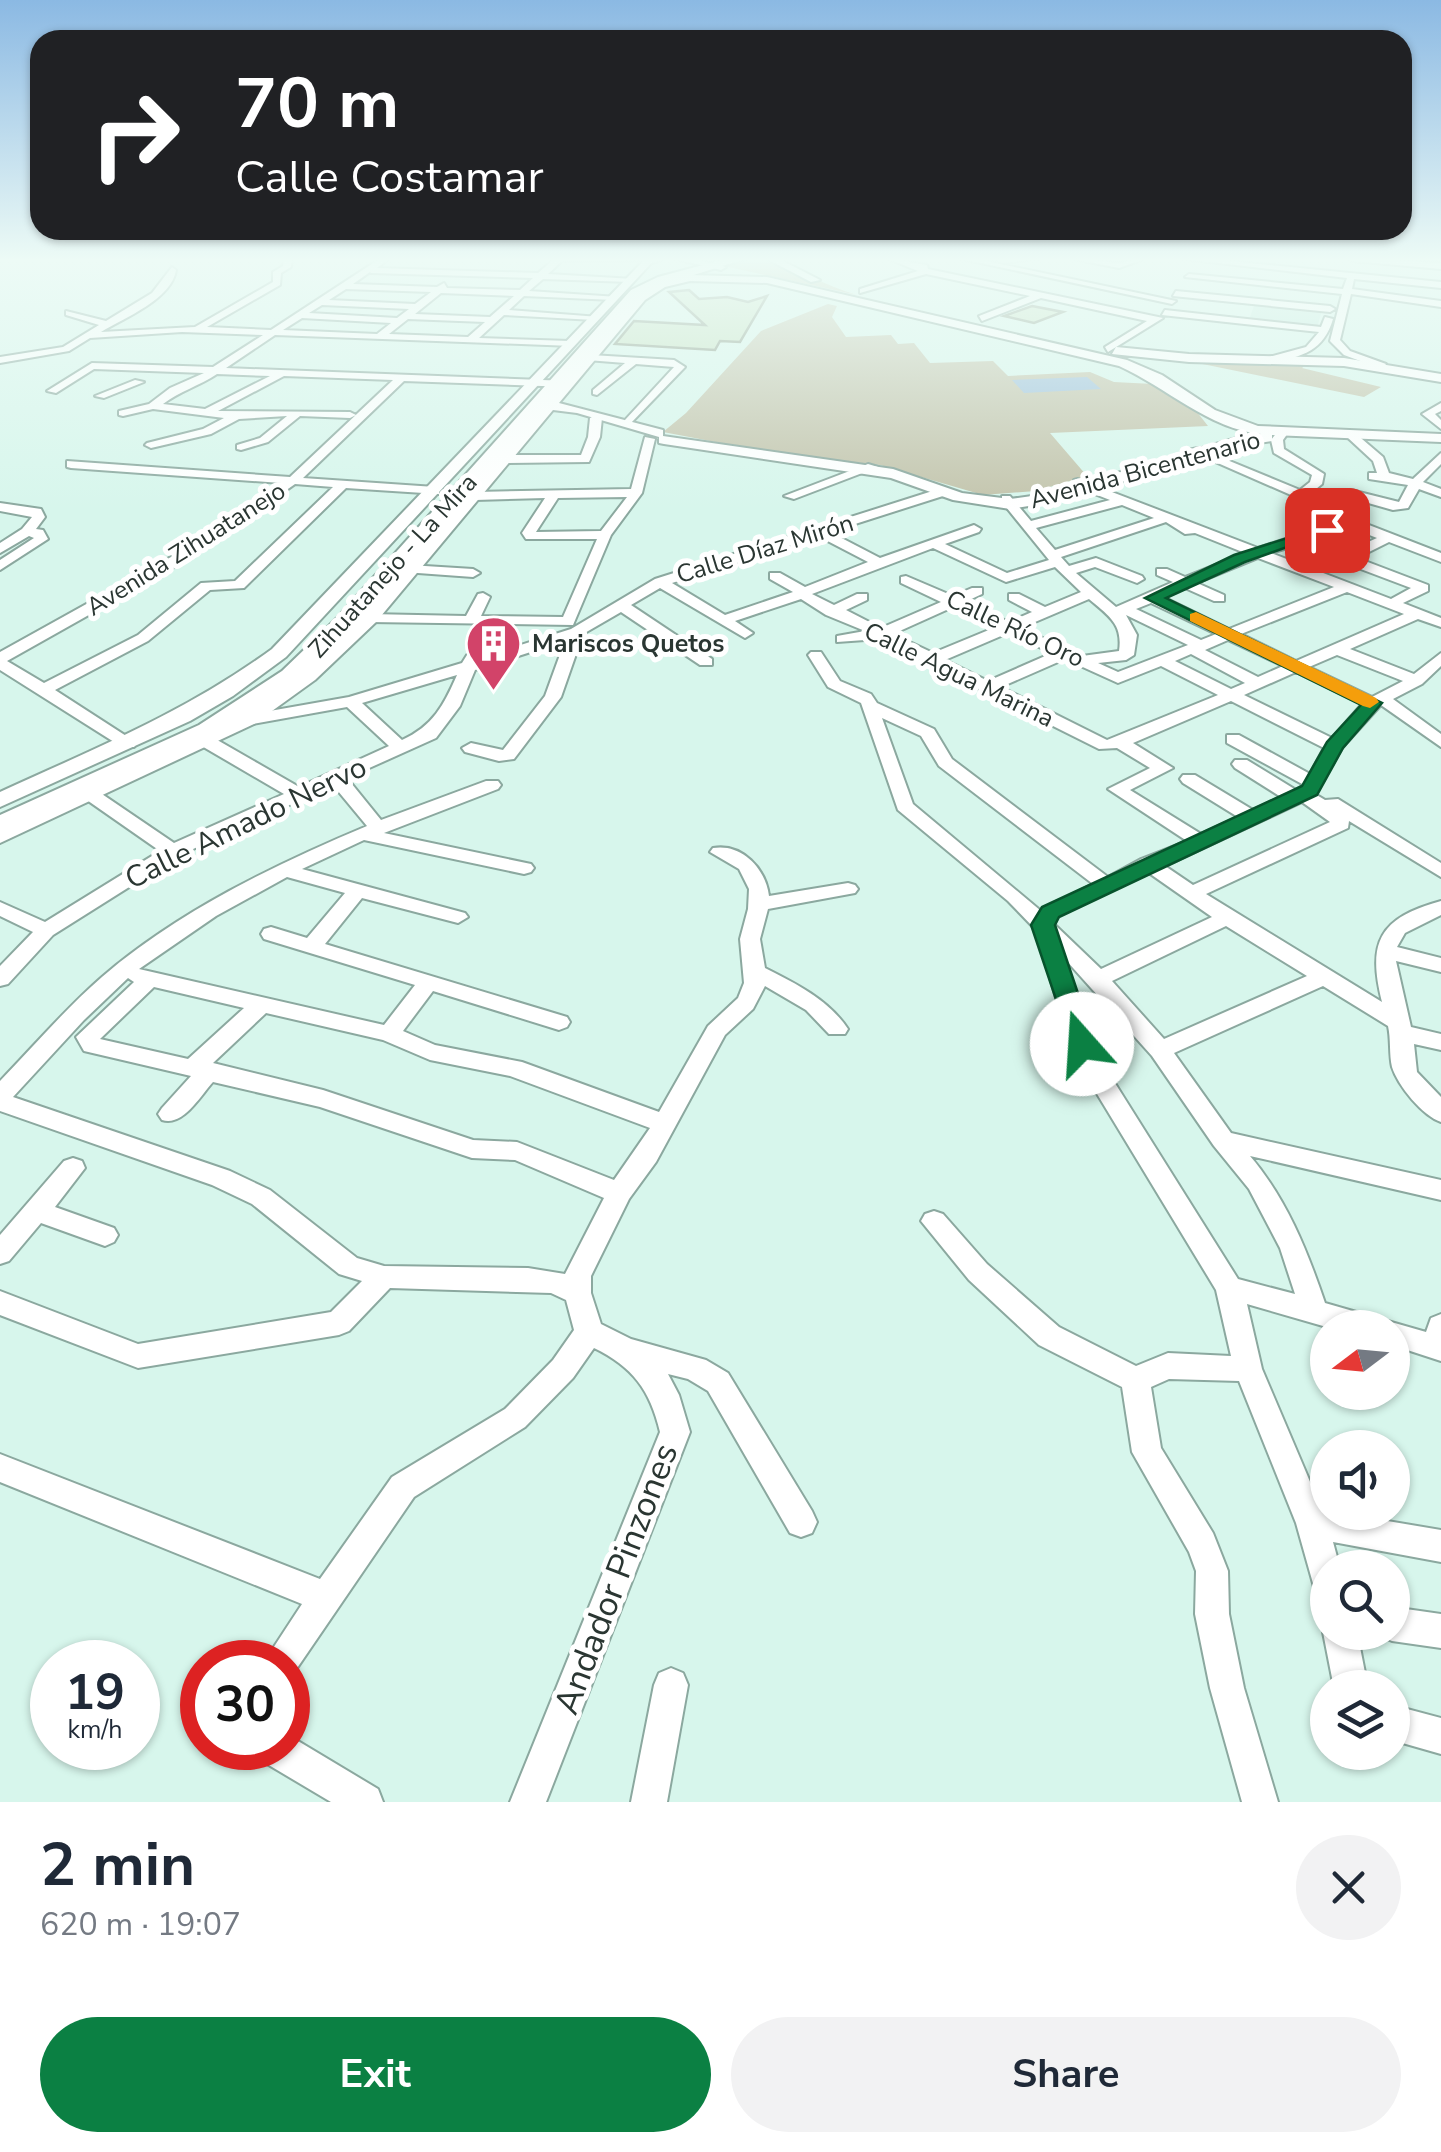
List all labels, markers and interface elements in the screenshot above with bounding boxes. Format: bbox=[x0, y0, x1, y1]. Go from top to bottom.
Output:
text: 70 m bbox=[235, 56, 399, 152]
icon: right bbox=[70, 70, 200, 200]
text: Calle Costamar bbox=[235, 147, 544, 208]
street label: Avenida Bicentenario bbox=[1026, 423, 1264, 517]
street label: Zihuatanejo - La Mira bbox=[301, 466, 485, 666]
street label: Avenida Zihuatanejo bbox=[80, 474, 292, 624]
pin bbox=[1285, 488, 1370, 573]
icon: arrive bbox=[1300, 503, 1355, 558]
street label: Calle Díaz Mirón bbox=[672, 506, 858, 592]
street label: Calle Río Oro bbox=[940, 582, 1090, 676]
building icon: Mariscos Quetos bbox=[463, 614, 523, 693]
street label: Calle Agua Marina bbox=[858, 614, 1060, 736]
place label: Mariscos Quetos bbox=[532, 627, 724, 661]
street label: Calle Amado Nervo bbox=[118, 747, 374, 899]
position arrow bbox=[1030, 992, 1134, 1096]
north arrow bbox=[1310, 1310, 1410, 1410]
map controls bbox=[1310, 1310, 1410, 1770]
button: sound bbox=[1310, 1430, 1410, 1530]
street label: Andador Pinzones bbox=[543, 1437, 689, 1721]
button: search bbox=[1310, 1550, 1410, 1650]
speed limit sign: 30 bbox=[180, 1640, 310, 1770]
text: 19 bbox=[65, 1658, 125, 1727]
button: layers bbox=[1310, 1670, 1410, 1770]
text: km/h bbox=[67, 1713, 123, 1747]
text: 2 min bbox=[40, 1824, 195, 1906]
button: close bbox=[1296, 1835, 1401, 1940]
text: 620 m · 19:07 bbox=[40, 1903, 241, 1946]
button: Exit bbox=[40, 2017, 711, 2132]
button: Share bbox=[731, 2017, 1401, 2132]

